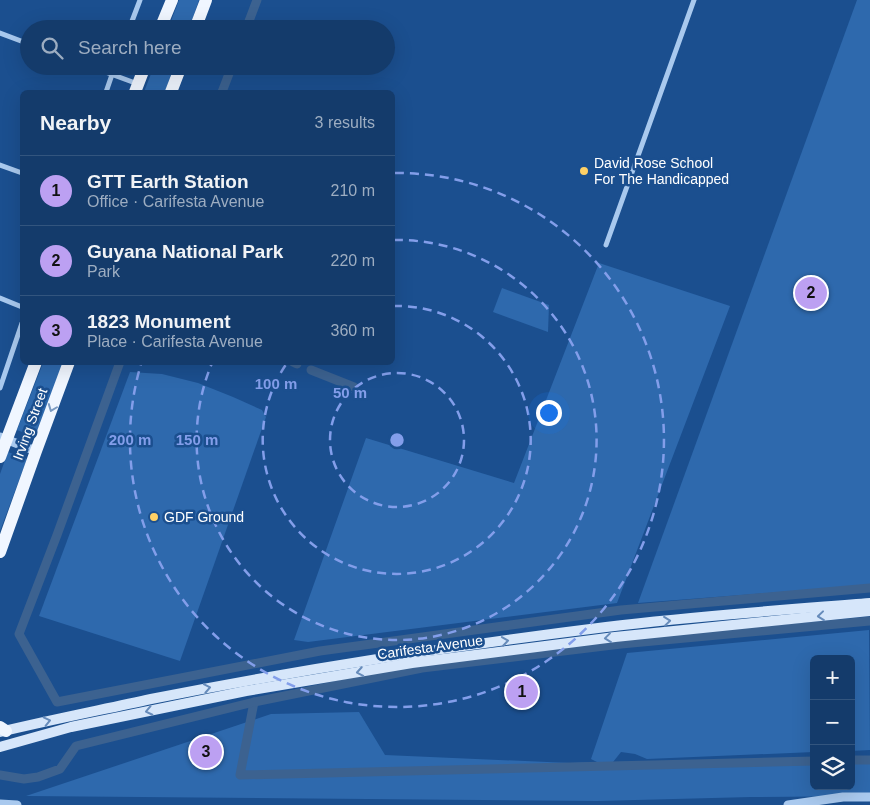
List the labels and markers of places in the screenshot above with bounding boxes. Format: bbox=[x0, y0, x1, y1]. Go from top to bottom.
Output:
place label: David Rose School For The Handicapped bbox=[594, 155, 729, 187]
marker: David Rose School For The Handicapped bbox=[578, 165, 590, 177]
pin: 2 bbox=[795, 274, 827, 312]
centre of rings bbox=[388, 431, 406, 449]
place label: GDF Ground bbox=[164, 509, 244, 525]
marker: GDF Ground bbox=[148, 511, 160, 523]
pin: 1 bbox=[506, 673, 538, 711]
pin: 3 bbox=[190, 733, 222, 771]

